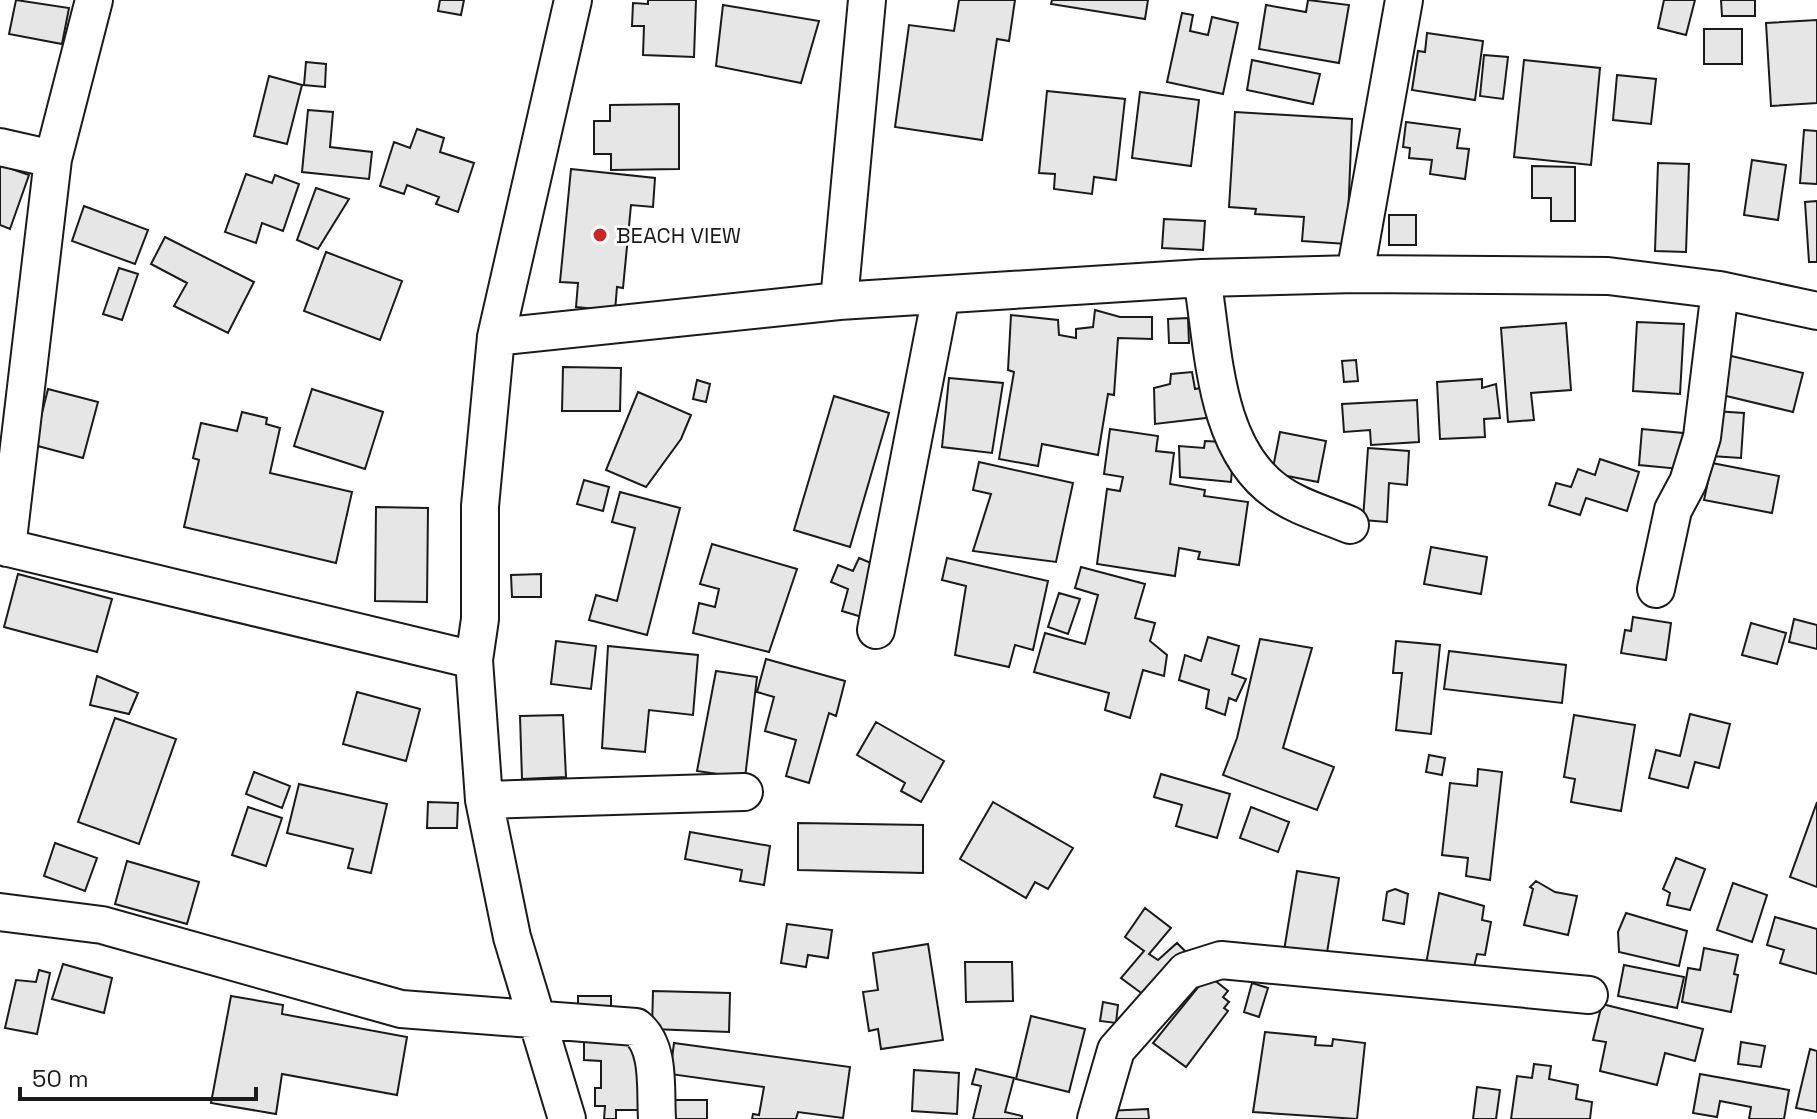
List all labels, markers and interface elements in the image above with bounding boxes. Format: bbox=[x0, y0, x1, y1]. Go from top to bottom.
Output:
place label: BEACH VIEW bbox=[616, 221, 741, 249]
marker: BEACH VIEW bbox=[591, 226, 609, 244]
scale bar bbox=[20, 1051, 256, 1101]
text: 50 m bbox=[32, 1063, 89, 1094]

